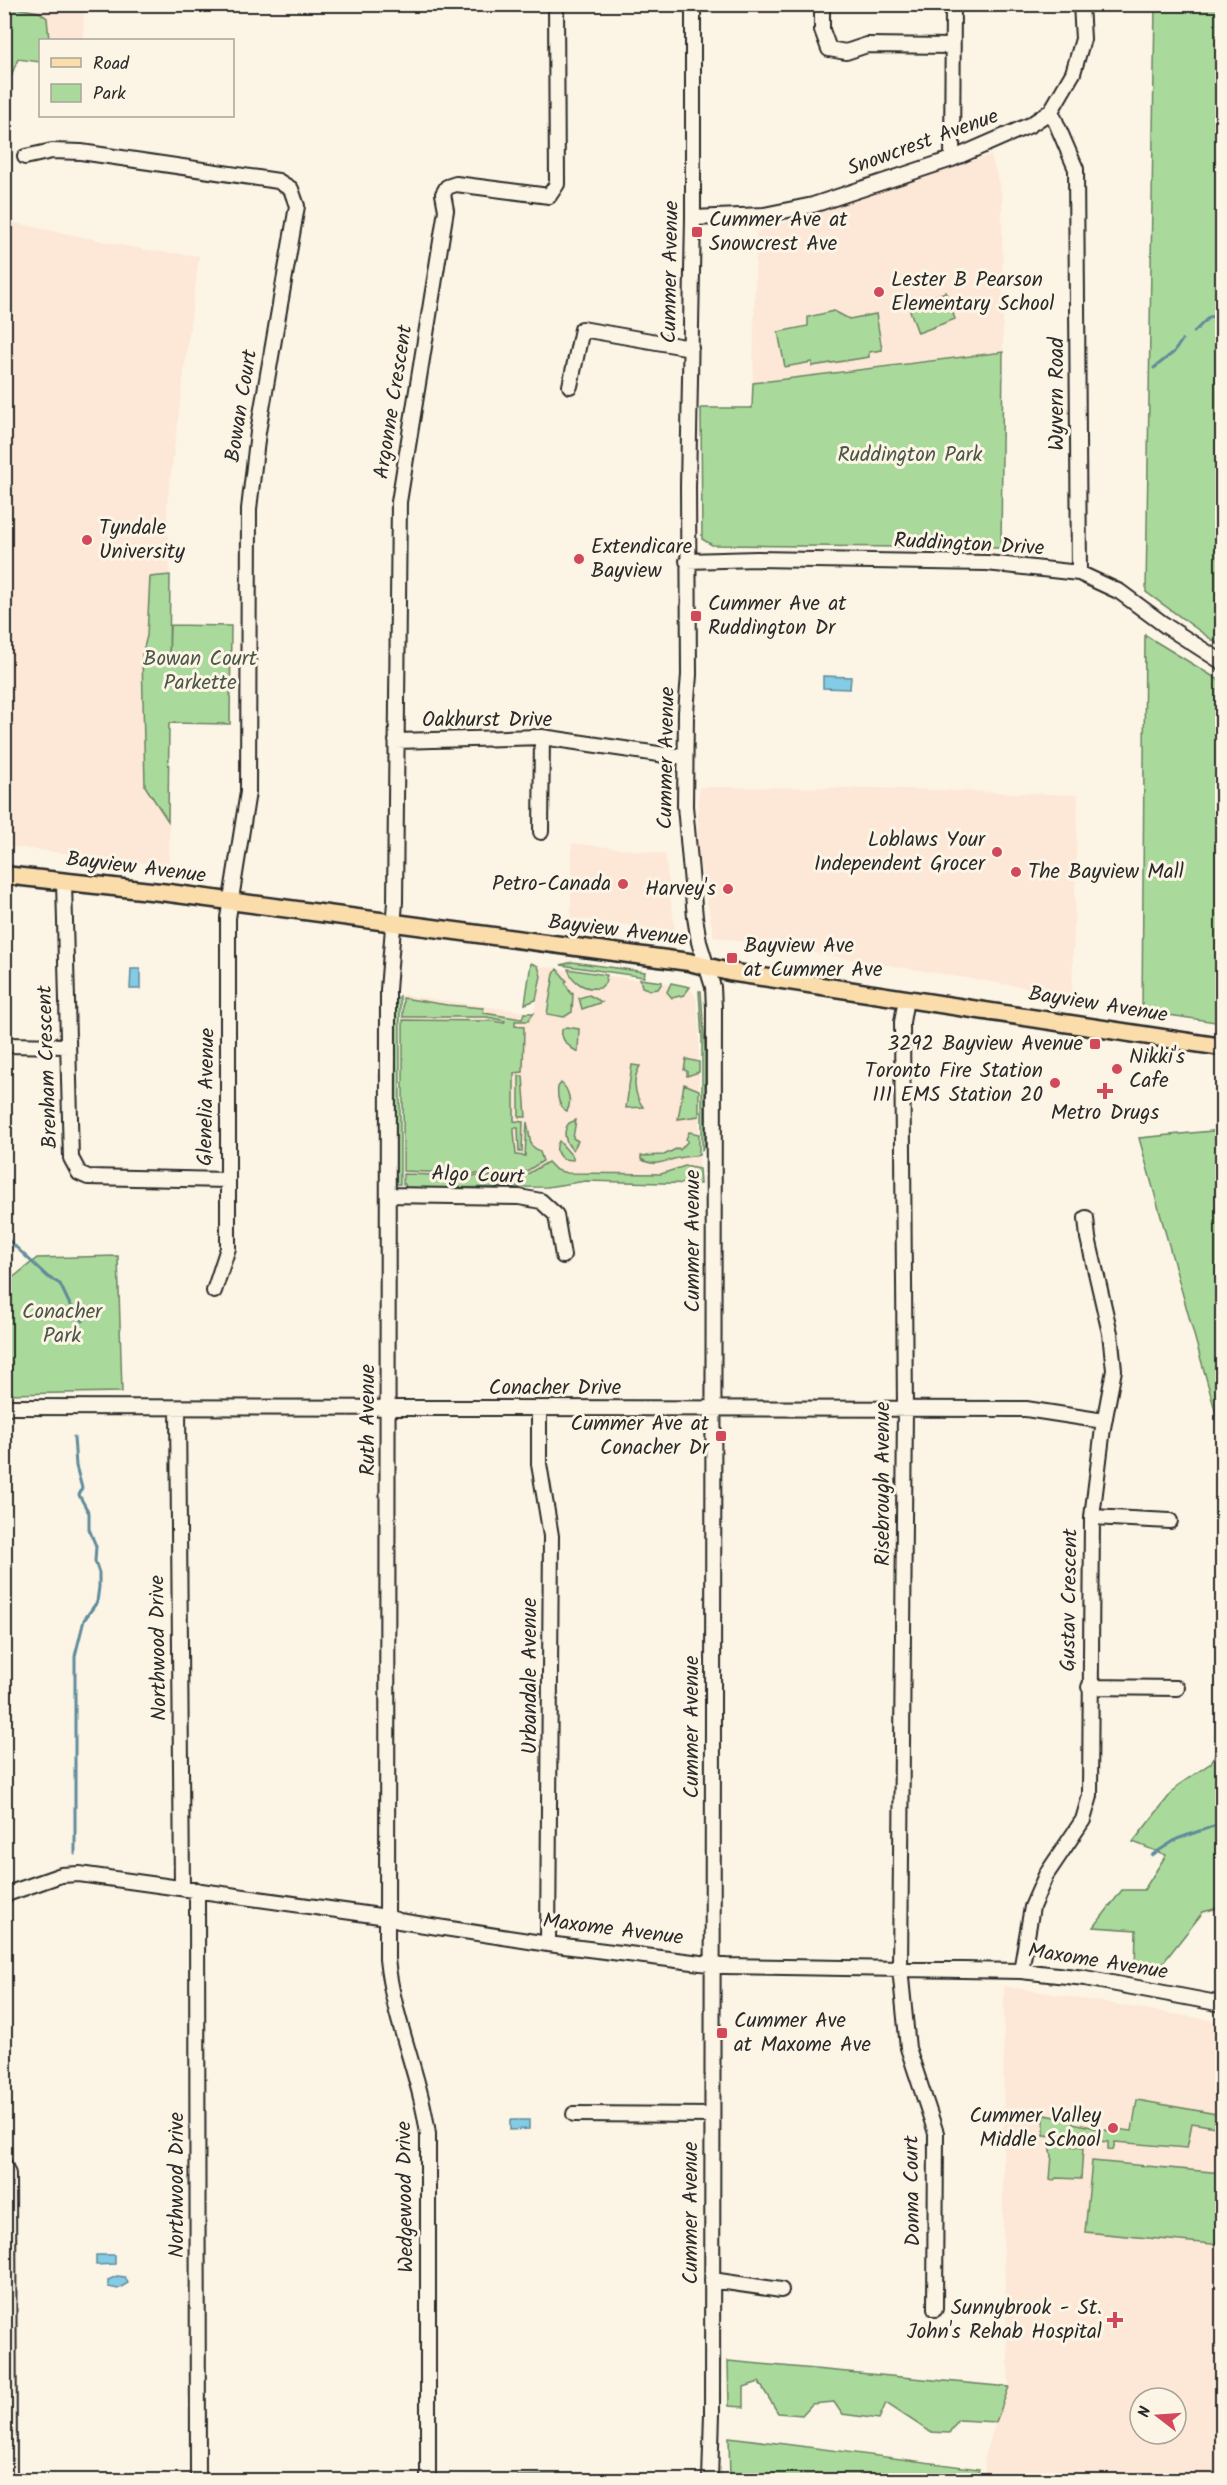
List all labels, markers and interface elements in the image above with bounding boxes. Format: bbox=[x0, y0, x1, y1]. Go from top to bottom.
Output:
legend bbox=[39, 39, 234, 117]
text: Road bbox=[93, 50, 130, 79]
text: Park bbox=[93, 80, 126, 109]
street label: Snowcrest Avenue bbox=[843, 100, 1004, 186]
street label: Cummer Avenue bbox=[653, 200, 689, 344]
place label: Cummer Ave at Snowcrest Ave bbox=[709, 204, 848, 261]
marker: Cummer Ave at Snowcrest Ave bbox=[690, 225, 704, 239]
place label: Lester B Pearson Elementary School bbox=[891, 264, 1054, 321]
marker: Lester B Pearson Elementary School bbox=[872, 285, 886, 299]
street label: Argonne Crescent bbox=[366, 322, 423, 481]
street label: Wyvern Road bbox=[1041, 337, 1074, 451]
street label: Bowan Court bbox=[217, 346, 267, 465]
park label: Ruddington Park bbox=[838, 439, 983, 472]
place label: Tyndale University bbox=[99, 512, 185, 569]
street label: Ruddington Drive bbox=[893, 525, 1046, 565]
place label: Extendicare Bayview bbox=[591, 531, 693, 588]
marker: Tyndale University bbox=[80, 533, 94, 547]
marker: Extendicare Bayview bbox=[572, 552, 586, 566]
place label: Cummer Ave at Ruddington Dr bbox=[708, 588, 847, 645]
marker: Cummer Ave at Ruddington Dr bbox=[689, 609, 703, 623]
park label: Bowan Court Parkette bbox=[143, 643, 258, 700]
street label: Cummer Avenue bbox=[649, 686, 685, 830]
street label: Oakhurst Drive bbox=[422, 704, 553, 737]
place label: Loblaws Your Independent Grocer bbox=[814, 824, 986, 881]
street label: Bayview Avenue bbox=[64, 843, 208, 893]
marker: Loblaws Your Independent Grocer bbox=[990, 845, 1004, 859]
place label: The Bayview Mall bbox=[1028, 856, 1184, 889]
marker: The Bayview Mall bbox=[1009, 865, 1023, 879]
place label: Petro-Canada bbox=[492, 868, 611, 901]
place label: Harvey's bbox=[645, 873, 716, 906]
marker: Petro-Canada bbox=[616, 877, 630, 891]
marker: Harvey's bbox=[721, 882, 735, 896]
street label: Bayview Avenue bbox=[546, 906, 690, 956]
place label: Bayview Ave at Cummer Ave bbox=[744, 930, 883, 987]
marker: Bayview Ave at Cummer Ave bbox=[725, 951, 739, 965]
street label: Bayview Avenue bbox=[1026, 978, 1171, 1032]
street label: Brenham Crescent bbox=[29, 984, 67, 1149]
street label: Glenelia Avenue bbox=[189, 1027, 225, 1166]
place label: 3292 Bayview Avenue bbox=[887, 1028, 1084, 1061]
marker: 3292 Bayview Avenue bbox=[1088, 1037, 1102, 1051]
place label: Nikki's Cafe bbox=[1129, 1041, 1185, 1098]
place label: Toronto Fire Station 111 EMS Station 20 bbox=[865, 1055, 1043, 1112]
marker: Nikki's Cafe bbox=[1110, 1062, 1124, 1076]
marker: Toronto Fire Station 111 EMS Station 20 bbox=[1048, 1076, 1062, 1090]
marker: Metro Drugs bbox=[1098, 1084, 1112, 1098]
place label: Metro Drugs bbox=[1051, 1097, 1159, 1130]
street label: Algo Court bbox=[431, 1158, 526, 1194]
street label: Cummer Avenue bbox=[677, 1169, 710, 1312]
park label: Conacher Park bbox=[22, 1296, 103, 1353]
street label: Ruth Avenue bbox=[352, 1363, 385, 1476]
street label: Conacher Drive bbox=[489, 1372, 622, 1405]
street label: Risebrough Avenue bbox=[867, 1401, 900, 1566]
place label: Cummer Ave at Conacher Dr bbox=[571, 1408, 710, 1465]
marker: Cummer Ave at Conacher Dr bbox=[714, 1429, 728, 1443]
street label: Gustav Crescent bbox=[1052, 1527, 1088, 1672]
street label: Northwood Drive bbox=[141, 1574, 177, 1721]
street label: Urbandale Avenue bbox=[514, 1597, 547, 1754]
street label: Cummer Avenue bbox=[676, 1655, 709, 1798]
street label: Maxome Avenue bbox=[541, 1905, 686, 1955]
street label: Maxome Avenue bbox=[1026, 1935, 1171, 1989]
place label: Cummer Ave at Maxome Ave bbox=[734, 2005, 872, 2062]
marker: Cummer Ave at Maxome Ave bbox=[715, 2026, 729, 2040]
place label: Cummer Valley Middle School bbox=[969, 2100, 1101, 2157]
street label: Northwood Drive bbox=[161, 2111, 194, 2258]
street label: Wedgewood Drive bbox=[388, 2120, 424, 2273]
marker: Cummer Valley Middle School bbox=[1106, 2121, 1120, 2135]
street label: Donna Court bbox=[896, 2134, 930, 2247]
street label: Cummer Avenue bbox=[675, 2141, 708, 2284]
place label: Sunnybrook - St. John's Rehab Hospital bbox=[907, 2292, 1102, 2349]
marker: Sunnybrook - St. John's Rehab Hospital bbox=[1106, 2311, 1124, 2329]
north arrow bbox=[1128, 2386, 1188, 2446]
text: N bbox=[1132, 2404, 1159, 2421]

